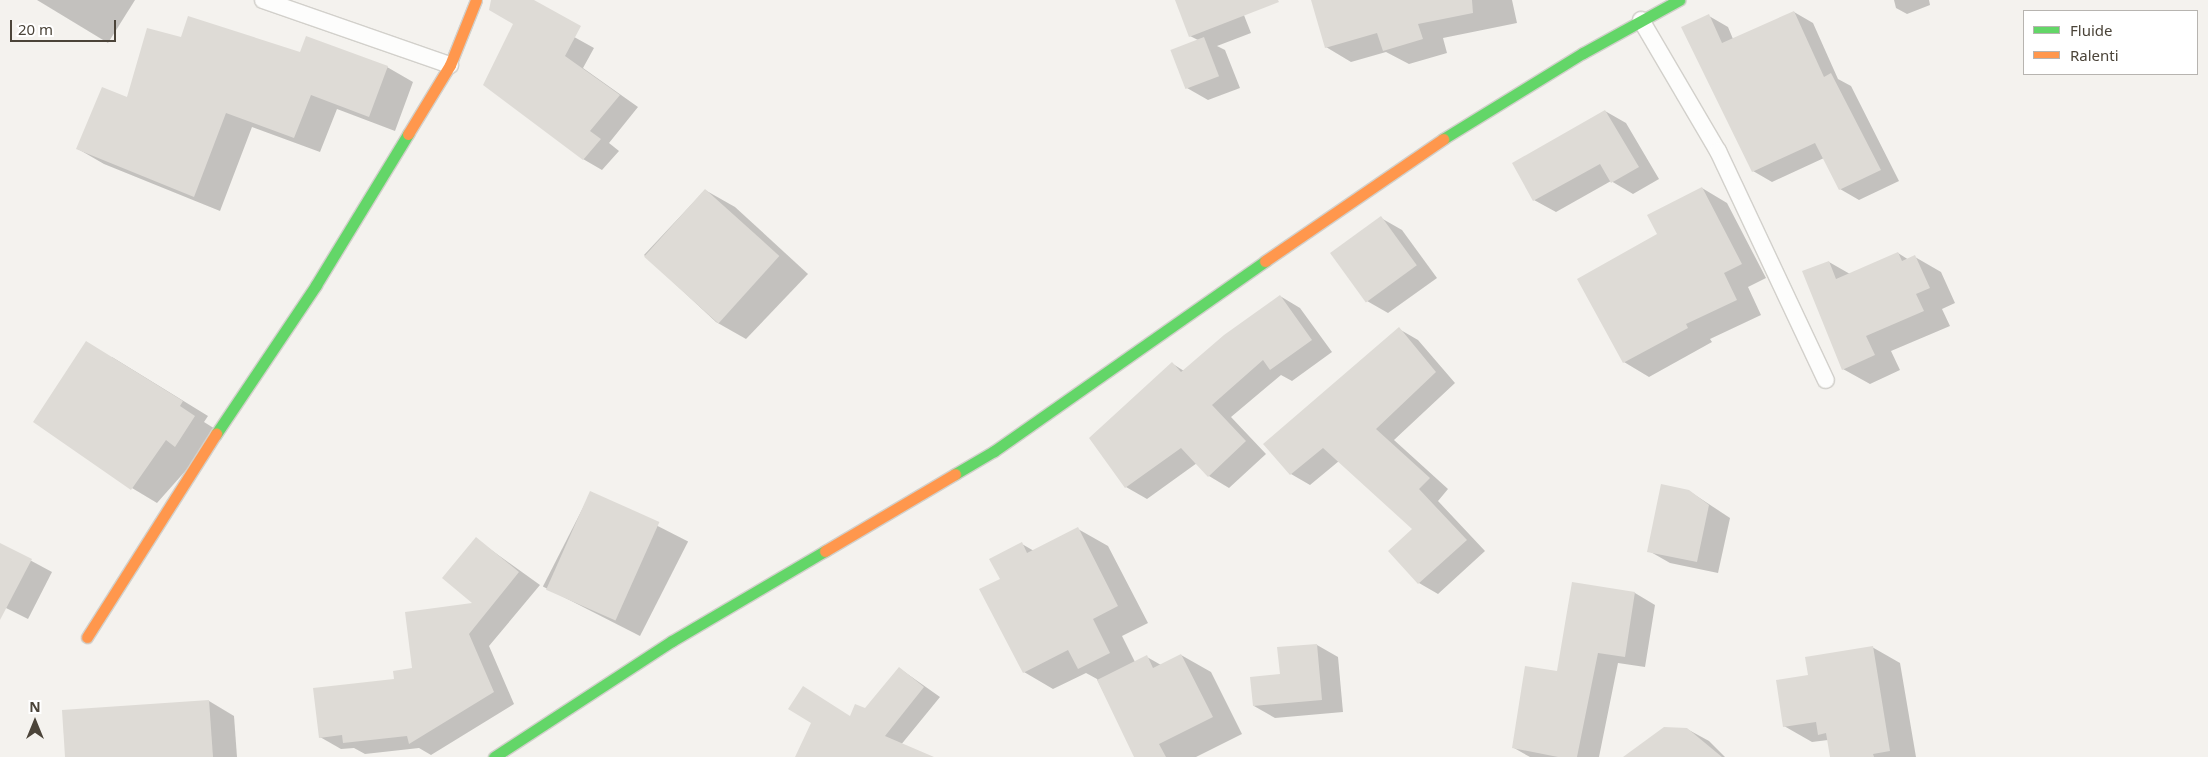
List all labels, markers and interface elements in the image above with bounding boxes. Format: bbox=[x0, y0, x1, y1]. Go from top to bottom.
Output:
scale bar bbox=[12, 10, 119, 42]
legend bbox=[2023, 10, 2198, 75]
text: 20 m bbox=[18, 19, 53, 39]
text: Fluide bbox=[2070, 20, 2112, 40]
text: Ralenti bbox=[2070, 45, 2119, 65]
north arrow bbox=[10, 697, 60, 747]
text: N bbox=[29, 697, 41, 716]

